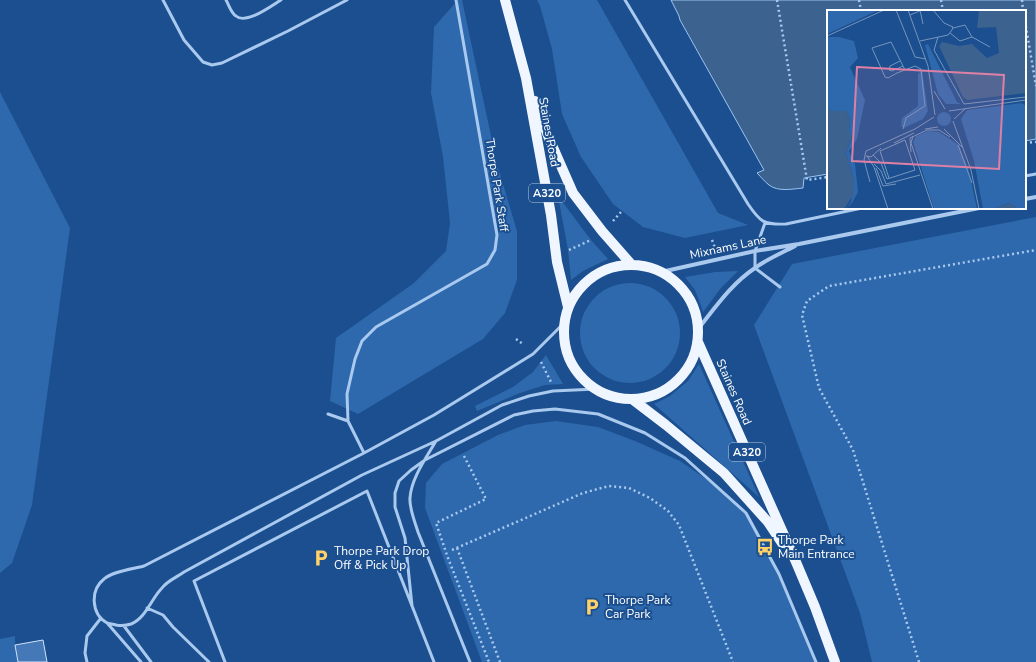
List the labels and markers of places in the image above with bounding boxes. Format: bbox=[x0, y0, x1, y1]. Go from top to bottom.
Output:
place label: Thorpe Park Main Entrance bbox=[778, 532, 855, 562]
bus stop icon: Thorpe Park Main Entrance bbox=[755, 537, 775, 557]
place label: Thorpe Park Drop Off & Pick Up bbox=[334, 543, 429, 573]
parking icon: Thorpe Park Drop Off & Pick Up bbox=[311, 548, 331, 568]
place label: Thorpe Park Car Park bbox=[605, 592, 671, 622]
parking icon: Thorpe Park Car Park bbox=[582, 597, 602, 617]

